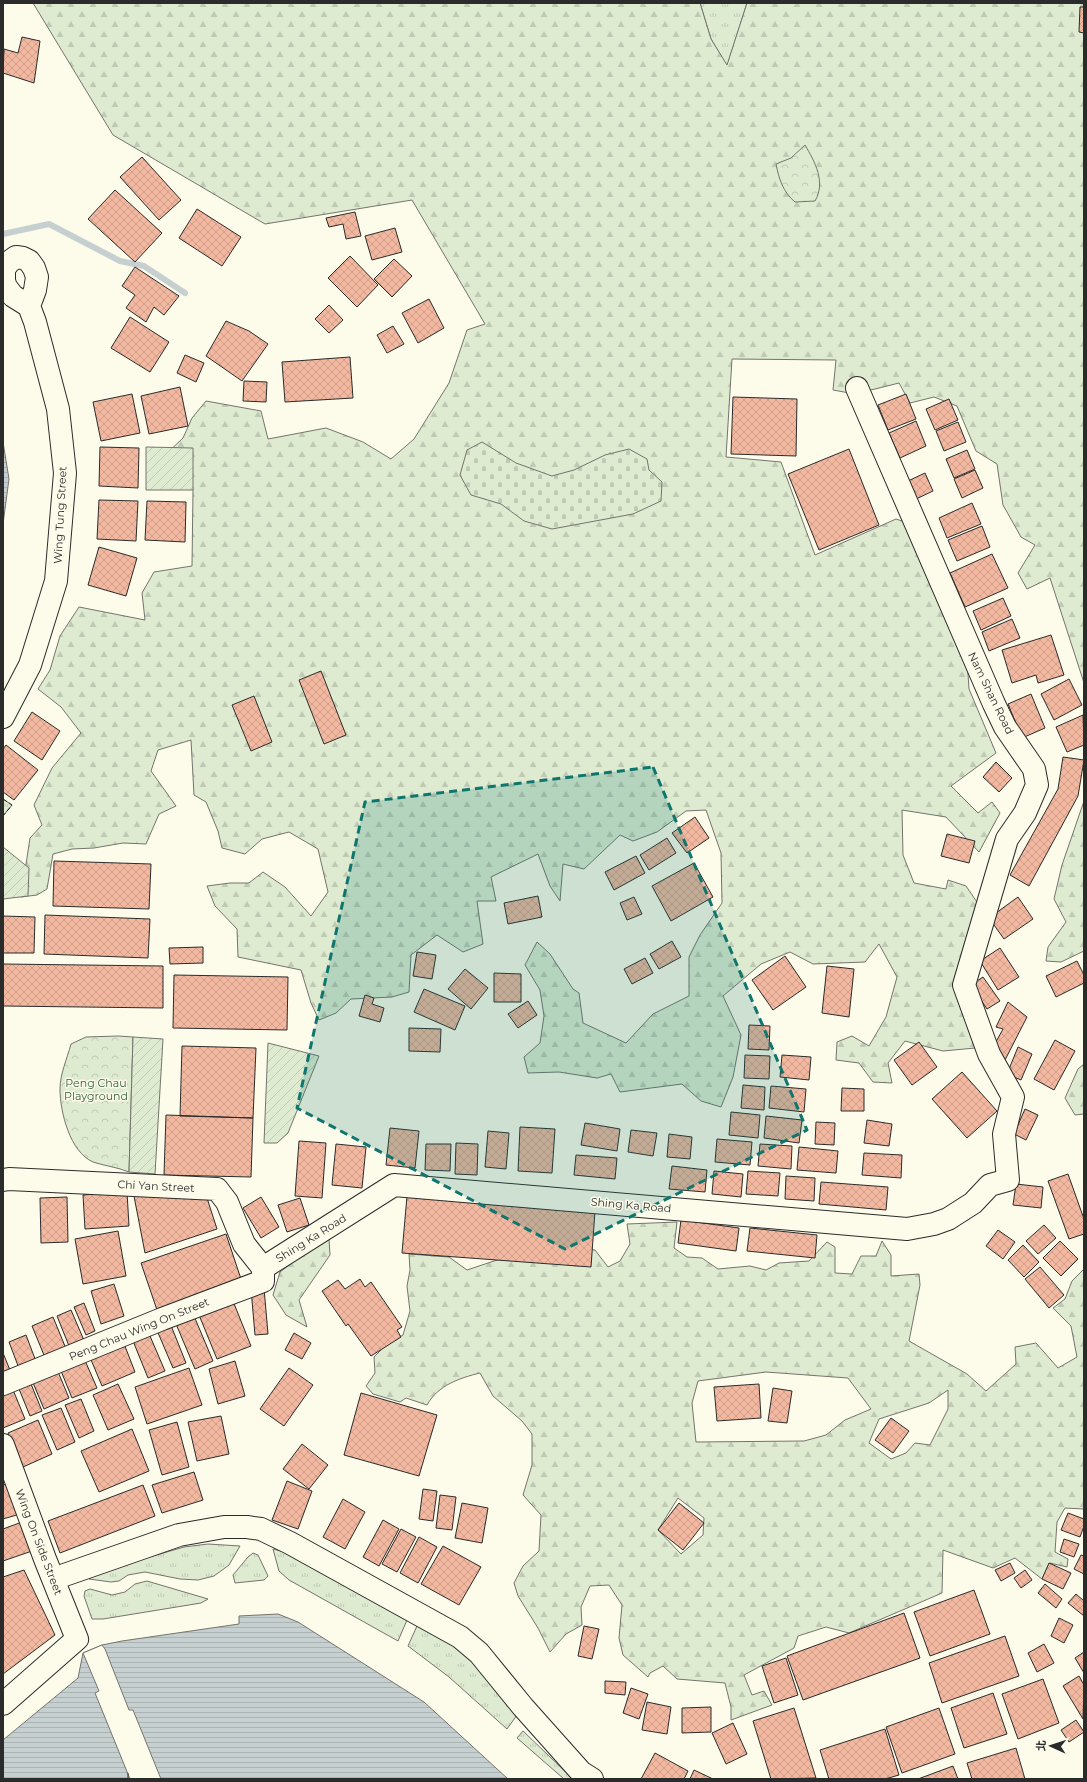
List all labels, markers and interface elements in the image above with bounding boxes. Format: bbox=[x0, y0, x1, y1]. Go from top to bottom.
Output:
street label: Wing Tung Street bbox=[50, 465, 70, 564]
street label: Nam Shan Road bbox=[965, 650, 1017, 736]
park label: Peng Chau Playground bbox=[64, 1076, 128, 1103]
street label: Chi Yan Street bbox=[117, 1177, 196, 1195]
street label: Shing Ka Road bbox=[590, 1195, 672, 1215]
street label: Shing Ka Road bbox=[273, 1211, 349, 1265]
street label: Peng Chau Wing On Street bbox=[67, 1294, 212, 1364]
street label: Wing On Side Street bbox=[12, 1487, 66, 1597]
north arrow bbox=[1031, 1726, 1071, 1766]
text: 北 bbox=[1034, 1740, 1048, 1751]

